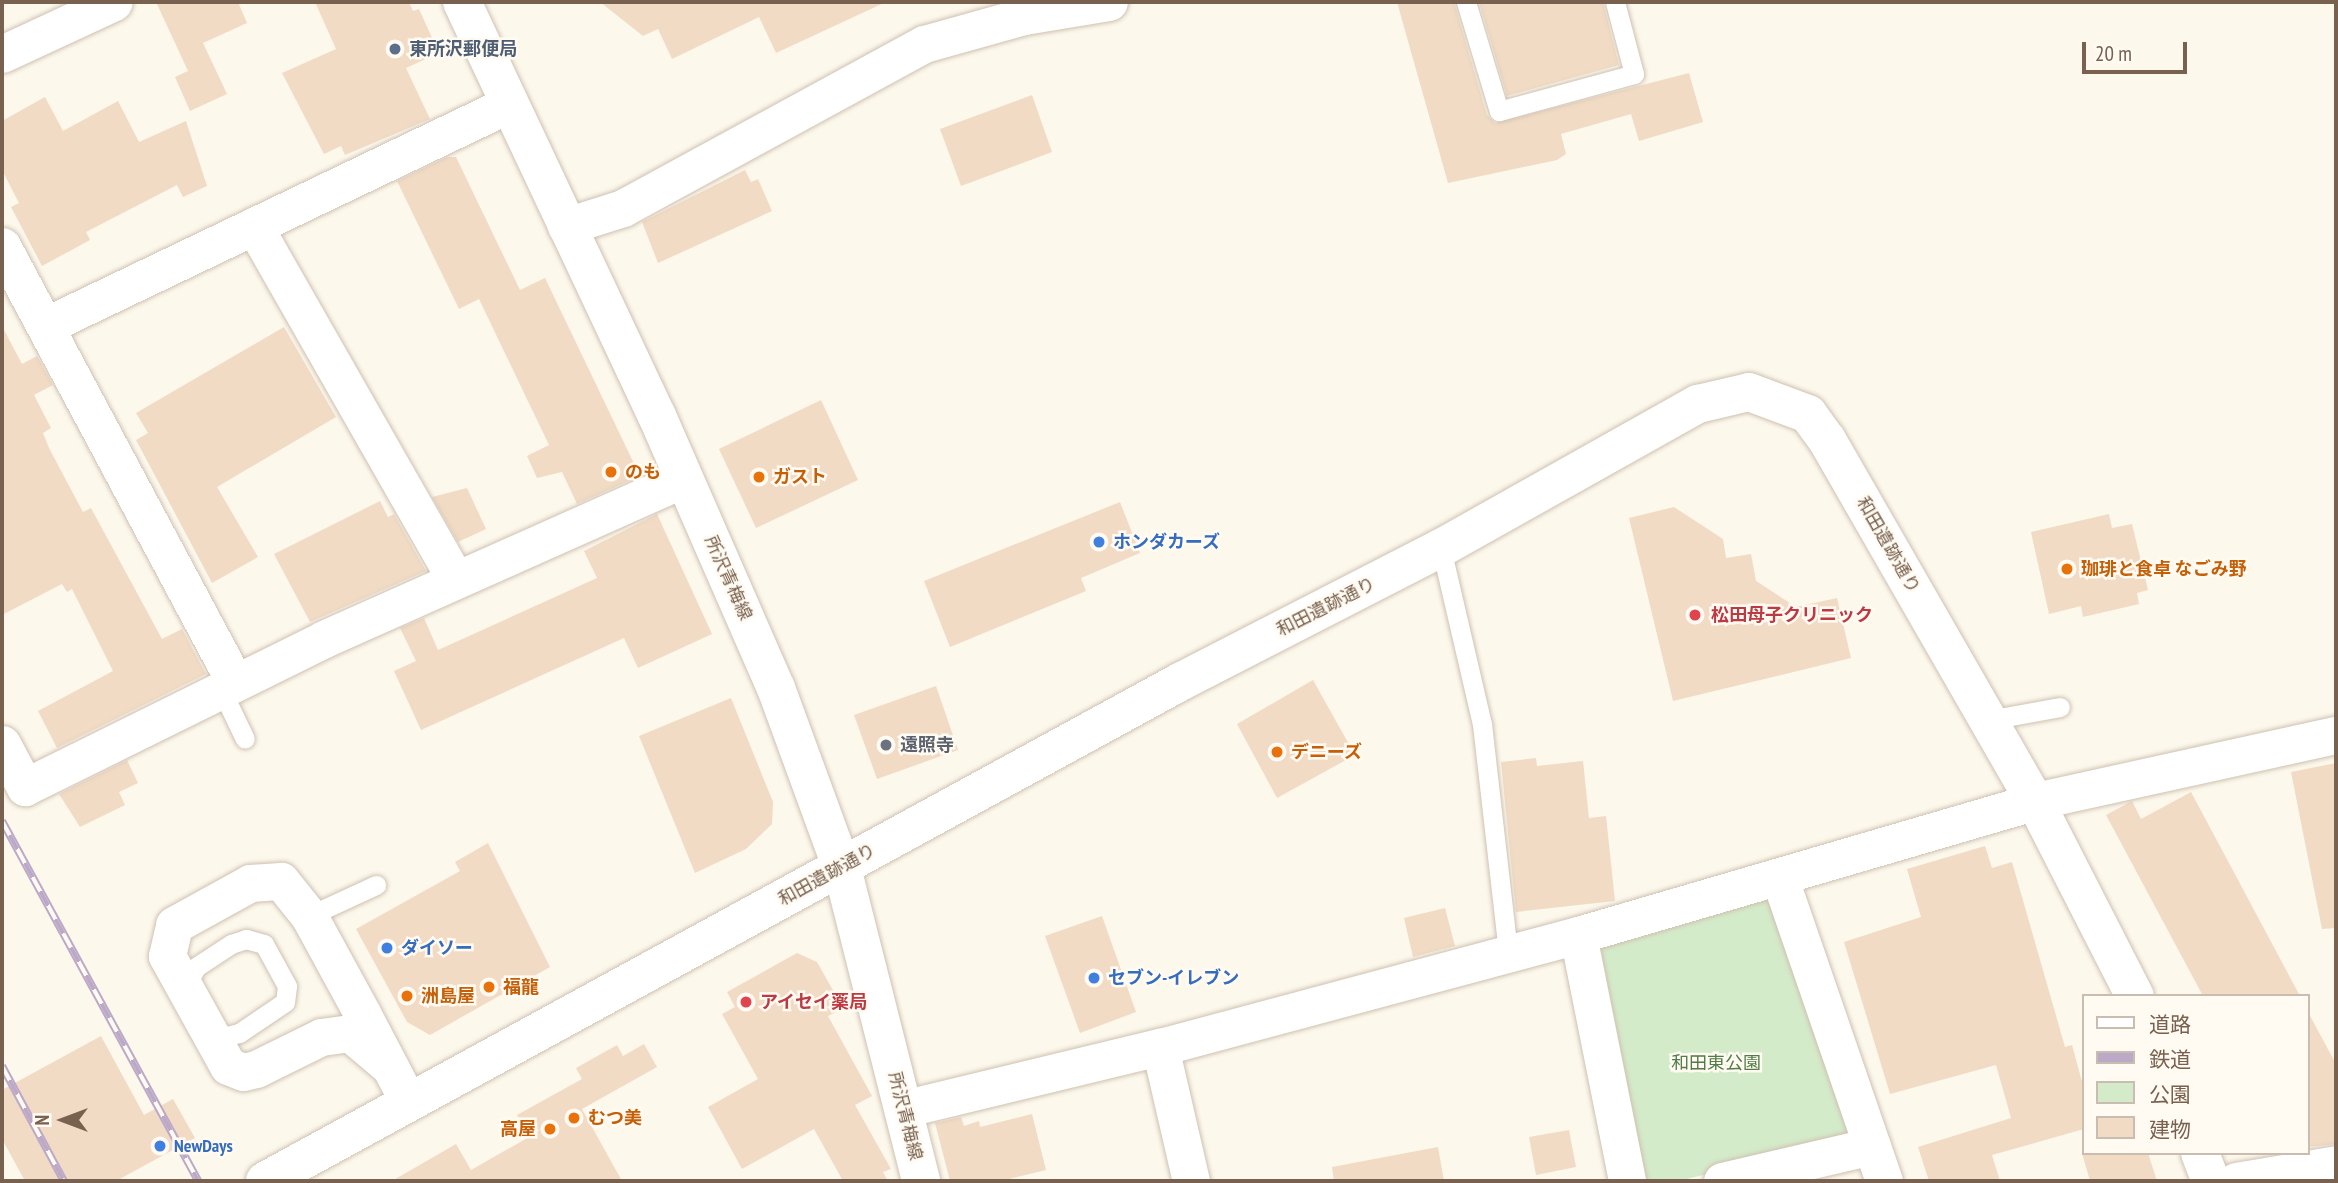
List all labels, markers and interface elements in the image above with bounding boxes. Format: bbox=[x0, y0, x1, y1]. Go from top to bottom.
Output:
scale bar bbox=[2086, 28, 2191, 72]
place label: 東所沢郵便局 bbox=[409, 38, 517, 60]
text: 20 m bbox=[2095, 40, 2132, 67]
marker: 東所沢郵便局 bbox=[387, 41, 403, 57]
place label: のも bbox=[625, 461, 661, 483]
marker: のも bbox=[603, 464, 619, 480]
place label: ガスト bbox=[773, 466, 827, 488]
marker: ガスト bbox=[751, 469, 767, 485]
street label: 和田遺跡通り bbox=[1852, 493, 1924, 597]
place label: ホンダカーズ bbox=[1113, 531, 1221, 553]
street label: 所沢青梅線 bbox=[700, 532, 756, 624]
marker: ホンダカーズ bbox=[1091, 534, 1107, 550]
place label: 珈琲と食卓 なごみ野 bbox=[2081, 558, 2247, 580]
marker: 珈琲と食卓 なごみ野 bbox=[2059, 561, 2075, 577]
street label: 和田遺跡通り bbox=[1273, 573, 1379, 641]
place label: 松田母子クリニック bbox=[1711, 604, 1873, 626]
marker: 松田母子クリニック bbox=[1685, 605, 1705, 625]
place label: 遠照寺 bbox=[900, 734, 954, 756]
marker: 遠照寺 bbox=[878, 737, 894, 753]
place label: デニーズ bbox=[1291, 741, 1363, 763]
marker: デニーズ bbox=[1269, 744, 1285, 760]
street label: 和田遺跡通り bbox=[775, 839, 879, 911]
place label: ダイソー bbox=[401, 937, 473, 959]
marker: ダイソー bbox=[379, 940, 395, 956]
place label: セブン-イレブン bbox=[1108, 967, 1239, 989]
marker: セブン-イレブン bbox=[1086, 970, 1102, 986]
place label: 福龍 bbox=[503, 976, 539, 998]
marker: 福龍 bbox=[481, 979, 497, 995]
place label: 洲島屋 bbox=[421, 985, 475, 1007]
marker: 洲島屋 bbox=[399, 988, 415, 1004]
place label: アイセイ薬局 bbox=[760, 991, 868, 1013]
marker: アイセイ薬局 bbox=[738, 994, 754, 1010]
legend bbox=[2082, 994, 2310, 1155]
text: 道路 bbox=[2149, 1011, 2191, 1038]
text: 鉄道 bbox=[2149, 1046, 2191, 1073]
park label: 和田東公園 bbox=[1671, 1052, 1761, 1074]
street label: 所沢青梅線 bbox=[884, 1070, 926, 1162]
text: 公園 bbox=[2149, 1081, 2191, 1108]
north arrow bbox=[28, 1085, 98, 1155]
place label: むつ美 bbox=[588, 1107, 642, 1129]
marker: むつ美 bbox=[566, 1110, 582, 1126]
text: N bbox=[30, 1115, 54, 1125]
text: 建物 bbox=[2149, 1116, 2191, 1143]
place label: 高屋 bbox=[500, 1118, 536, 1140]
marker: 高屋 bbox=[542, 1121, 558, 1137]
place label: NewDays bbox=[174, 1135, 233, 1157]
marker: NewDays bbox=[152, 1138, 168, 1154]

